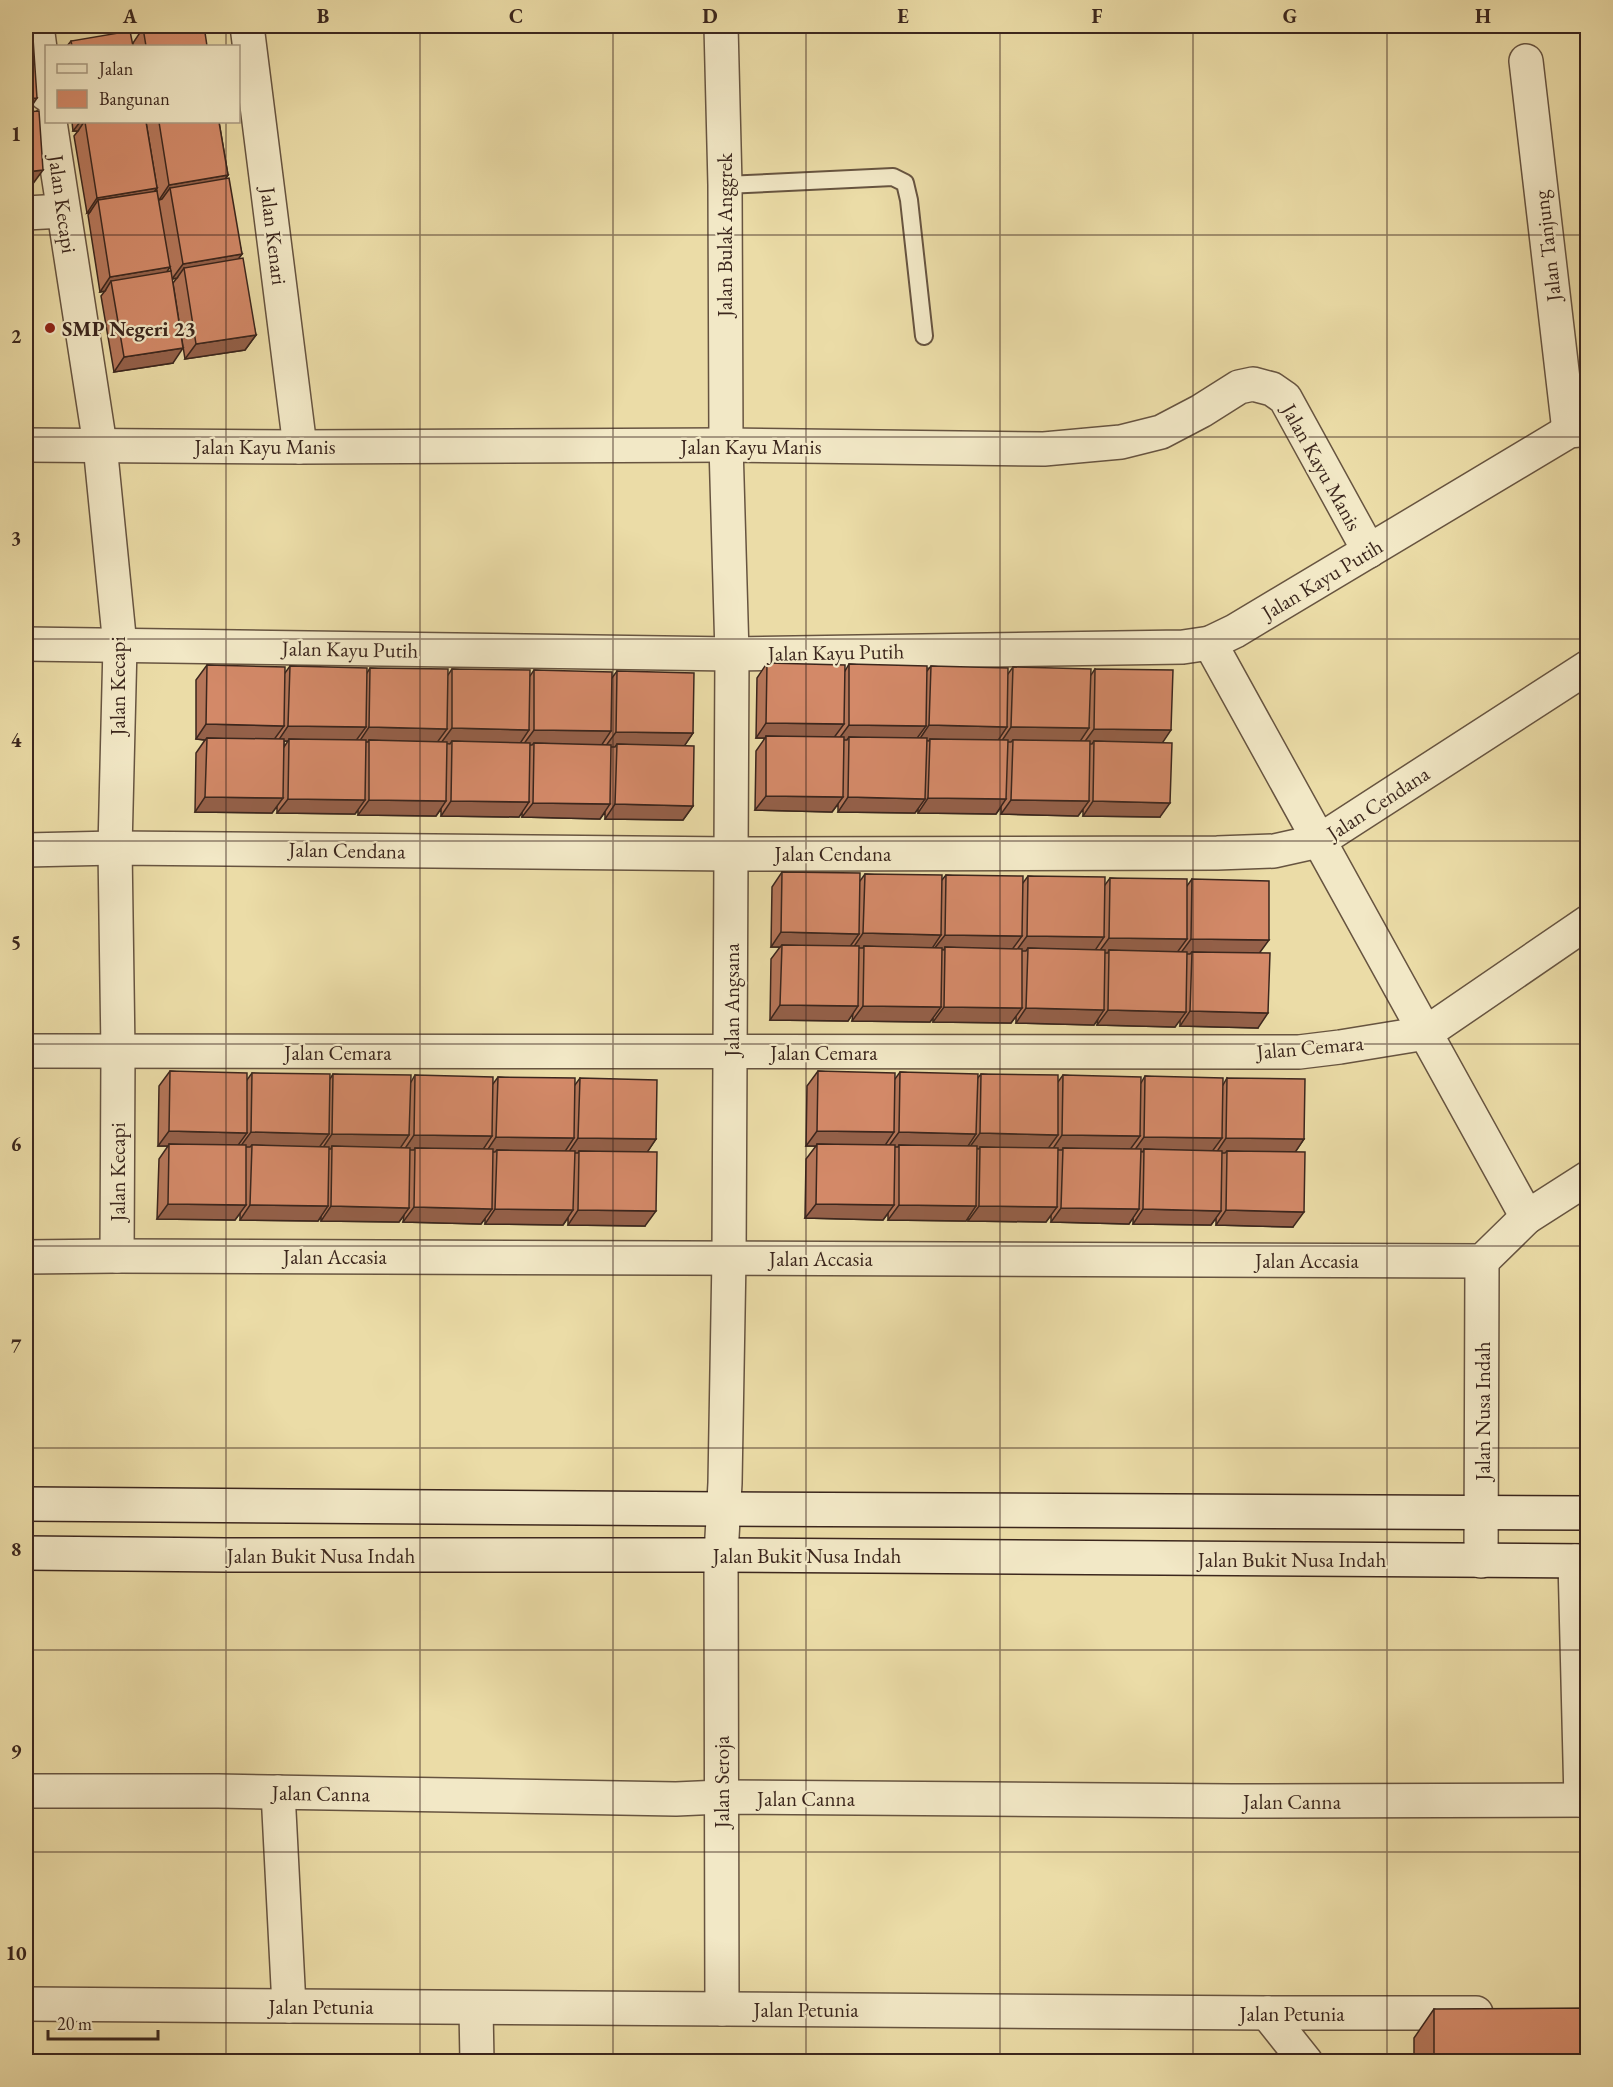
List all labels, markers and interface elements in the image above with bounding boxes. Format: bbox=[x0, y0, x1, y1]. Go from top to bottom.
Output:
text: A bbox=[122, 3, 138, 29]
text: B bbox=[317, 3, 329, 29]
text: C bbox=[509, 3, 523, 29]
text: D bbox=[702, 3, 718, 29]
text: E bbox=[897, 3, 909, 29]
text: F bbox=[1092, 3, 1103, 29]
text: G bbox=[1283, 3, 1297, 29]
text: H bbox=[1475, 3, 1491, 29]
legend bbox=[45, 45, 240, 123]
text: Jalan bbox=[97, 57, 134, 80]
text: Bangunan bbox=[99, 87, 170, 110]
text: 1 bbox=[11, 121, 21, 147]
street label: Jalan Kecapi bbox=[42, 151, 83, 255]
street label: Jalan Bulak Anggrek bbox=[711, 152, 738, 319]
street label: Jalan Kenari bbox=[254, 184, 293, 286]
street label: Jalan Tanjung bbox=[1527, 188, 1567, 305]
place label: SMP Negeri 23 bbox=[62, 315, 196, 342]
marker: SMP Negeri 23 bbox=[43, 321, 57, 335]
text: 2 bbox=[11, 323, 22, 349]
street label: Jalan Kayu Manis bbox=[1275, 397, 1368, 535]
street label: Jalan Kayu Manis bbox=[192, 433, 336, 460]
street label: Jalan Kayu Manis bbox=[678, 433, 822, 460]
text: 3 bbox=[11, 525, 21, 551]
street label: Jalan Kayu Putih bbox=[1255, 532, 1388, 627]
street label: Jalan Kayu Putih bbox=[280, 634, 419, 664]
street label: Jalan Kecapi bbox=[104, 636, 131, 738]
street label: Jalan Kayu Putih bbox=[766, 637, 905, 667]
text: 4 bbox=[11, 727, 22, 753]
street label: Jalan Cendana bbox=[1320, 760, 1435, 847]
street label: Jalan Cendana bbox=[286, 835, 406, 865]
street label: Jalan Cendana bbox=[773, 840, 892, 867]
text: 5 bbox=[11, 929, 21, 955]
street label: Jalan Angsana bbox=[718, 943, 745, 1059]
street label: Jalan Cemara bbox=[1253, 1029, 1365, 1065]
street label: Jalan Cemara bbox=[282, 1039, 392, 1066]
street label: Jalan Cemara bbox=[768, 1039, 878, 1066]
street label: Jalan Kecapi bbox=[104, 1122, 131, 1224]
text: 6 bbox=[11, 1131, 22, 1157]
street label: Jalan Accasia bbox=[281, 1243, 388, 1270]
street label: Jalan Accasia bbox=[767, 1245, 874, 1272]
street label: Jalan Accasia bbox=[1253, 1247, 1360, 1274]
text: 7 bbox=[11, 1333, 22, 1359]
street label: Jalan Nusa Indah bbox=[1469, 1341, 1496, 1483]
text: 8 bbox=[11, 1536, 21, 1562]
street label: Jalan Bukit Nusa Indah bbox=[225, 1542, 415, 1569]
street label: Jalan Bukit Nusa Indah bbox=[711, 1542, 901, 1569]
street label: Jalan Bukit Nusa Indah bbox=[1196, 1546, 1386, 1573]
street label: Jalan Seroja bbox=[708, 1735, 735, 1830]
text: 9 bbox=[11, 1738, 22, 1764]
street label: Jalan Canna bbox=[270, 1779, 371, 1807]
street label: Jalan Canna bbox=[755, 1785, 856, 1812]
street label: Jalan Canna bbox=[1241, 1788, 1342, 1815]
text: 10 bbox=[5, 1940, 27, 1966]
street label: Jalan Petunia bbox=[266, 1993, 374, 2020]
street label: Jalan Petunia bbox=[751, 1996, 859, 2023]
street label: Jalan Petunia bbox=[1237, 2000, 1345, 2027]
scale bar bbox=[48, 2003, 158, 2041]
text: 20 m bbox=[57, 2012, 92, 2035]

